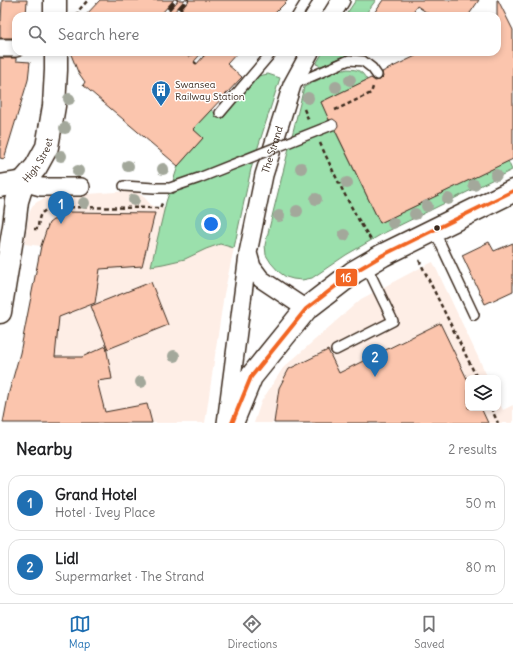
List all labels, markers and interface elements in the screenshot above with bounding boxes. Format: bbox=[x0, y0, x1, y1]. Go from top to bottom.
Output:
search box bbox=[12, 12, 501, 56]
icon: search bbox=[26, 23, 48, 45]
text: Search here bbox=[58, 25, 139, 44]
place label: Swansea Railway Station bbox=[175, 78, 245, 103]
building icon: Swansea Railway Station bbox=[150, 79, 172, 107]
street label: The Strand bbox=[258, 124, 285, 175]
street label: High Street bbox=[19, 136, 55, 185]
pin: 1 bbox=[48, 191, 74, 224]
your location bbox=[201, 214, 221, 234]
unlabelled marker bbox=[432, 223, 442, 233]
line badge: 16 bbox=[335, 268, 358, 287]
text: 16 bbox=[341, 271, 351, 285]
pin: 2 bbox=[362, 344, 388, 377]
map controls bbox=[465, 375, 501, 411]
button: layers bbox=[465, 375, 501, 411]
text: Nearby bbox=[16, 438, 72, 460]
text: 2 results bbox=[448, 441, 497, 458]
text: Grand Hotel bbox=[55, 485, 137, 504]
text: 1 bbox=[27, 495, 33, 512]
text: 50 m bbox=[465, 495, 496, 512]
text: Hotel · Ivey Place bbox=[55, 504, 155, 521]
text: Lidl bbox=[55, 549, 79, 568]
text: 2 bbox=[26, 559, 34, 576]
text: 80 m bbox=[465, 559, 496, 576]
text: Supermarket · The Strand bbox=[55, 568, 204, 585]
tab: Map bbox=[69, 613, 91, 651]
tab: Directions bbox=[228, 613, 277, 651]
tab: Saved bbox=[414, 613, 444, 651]

